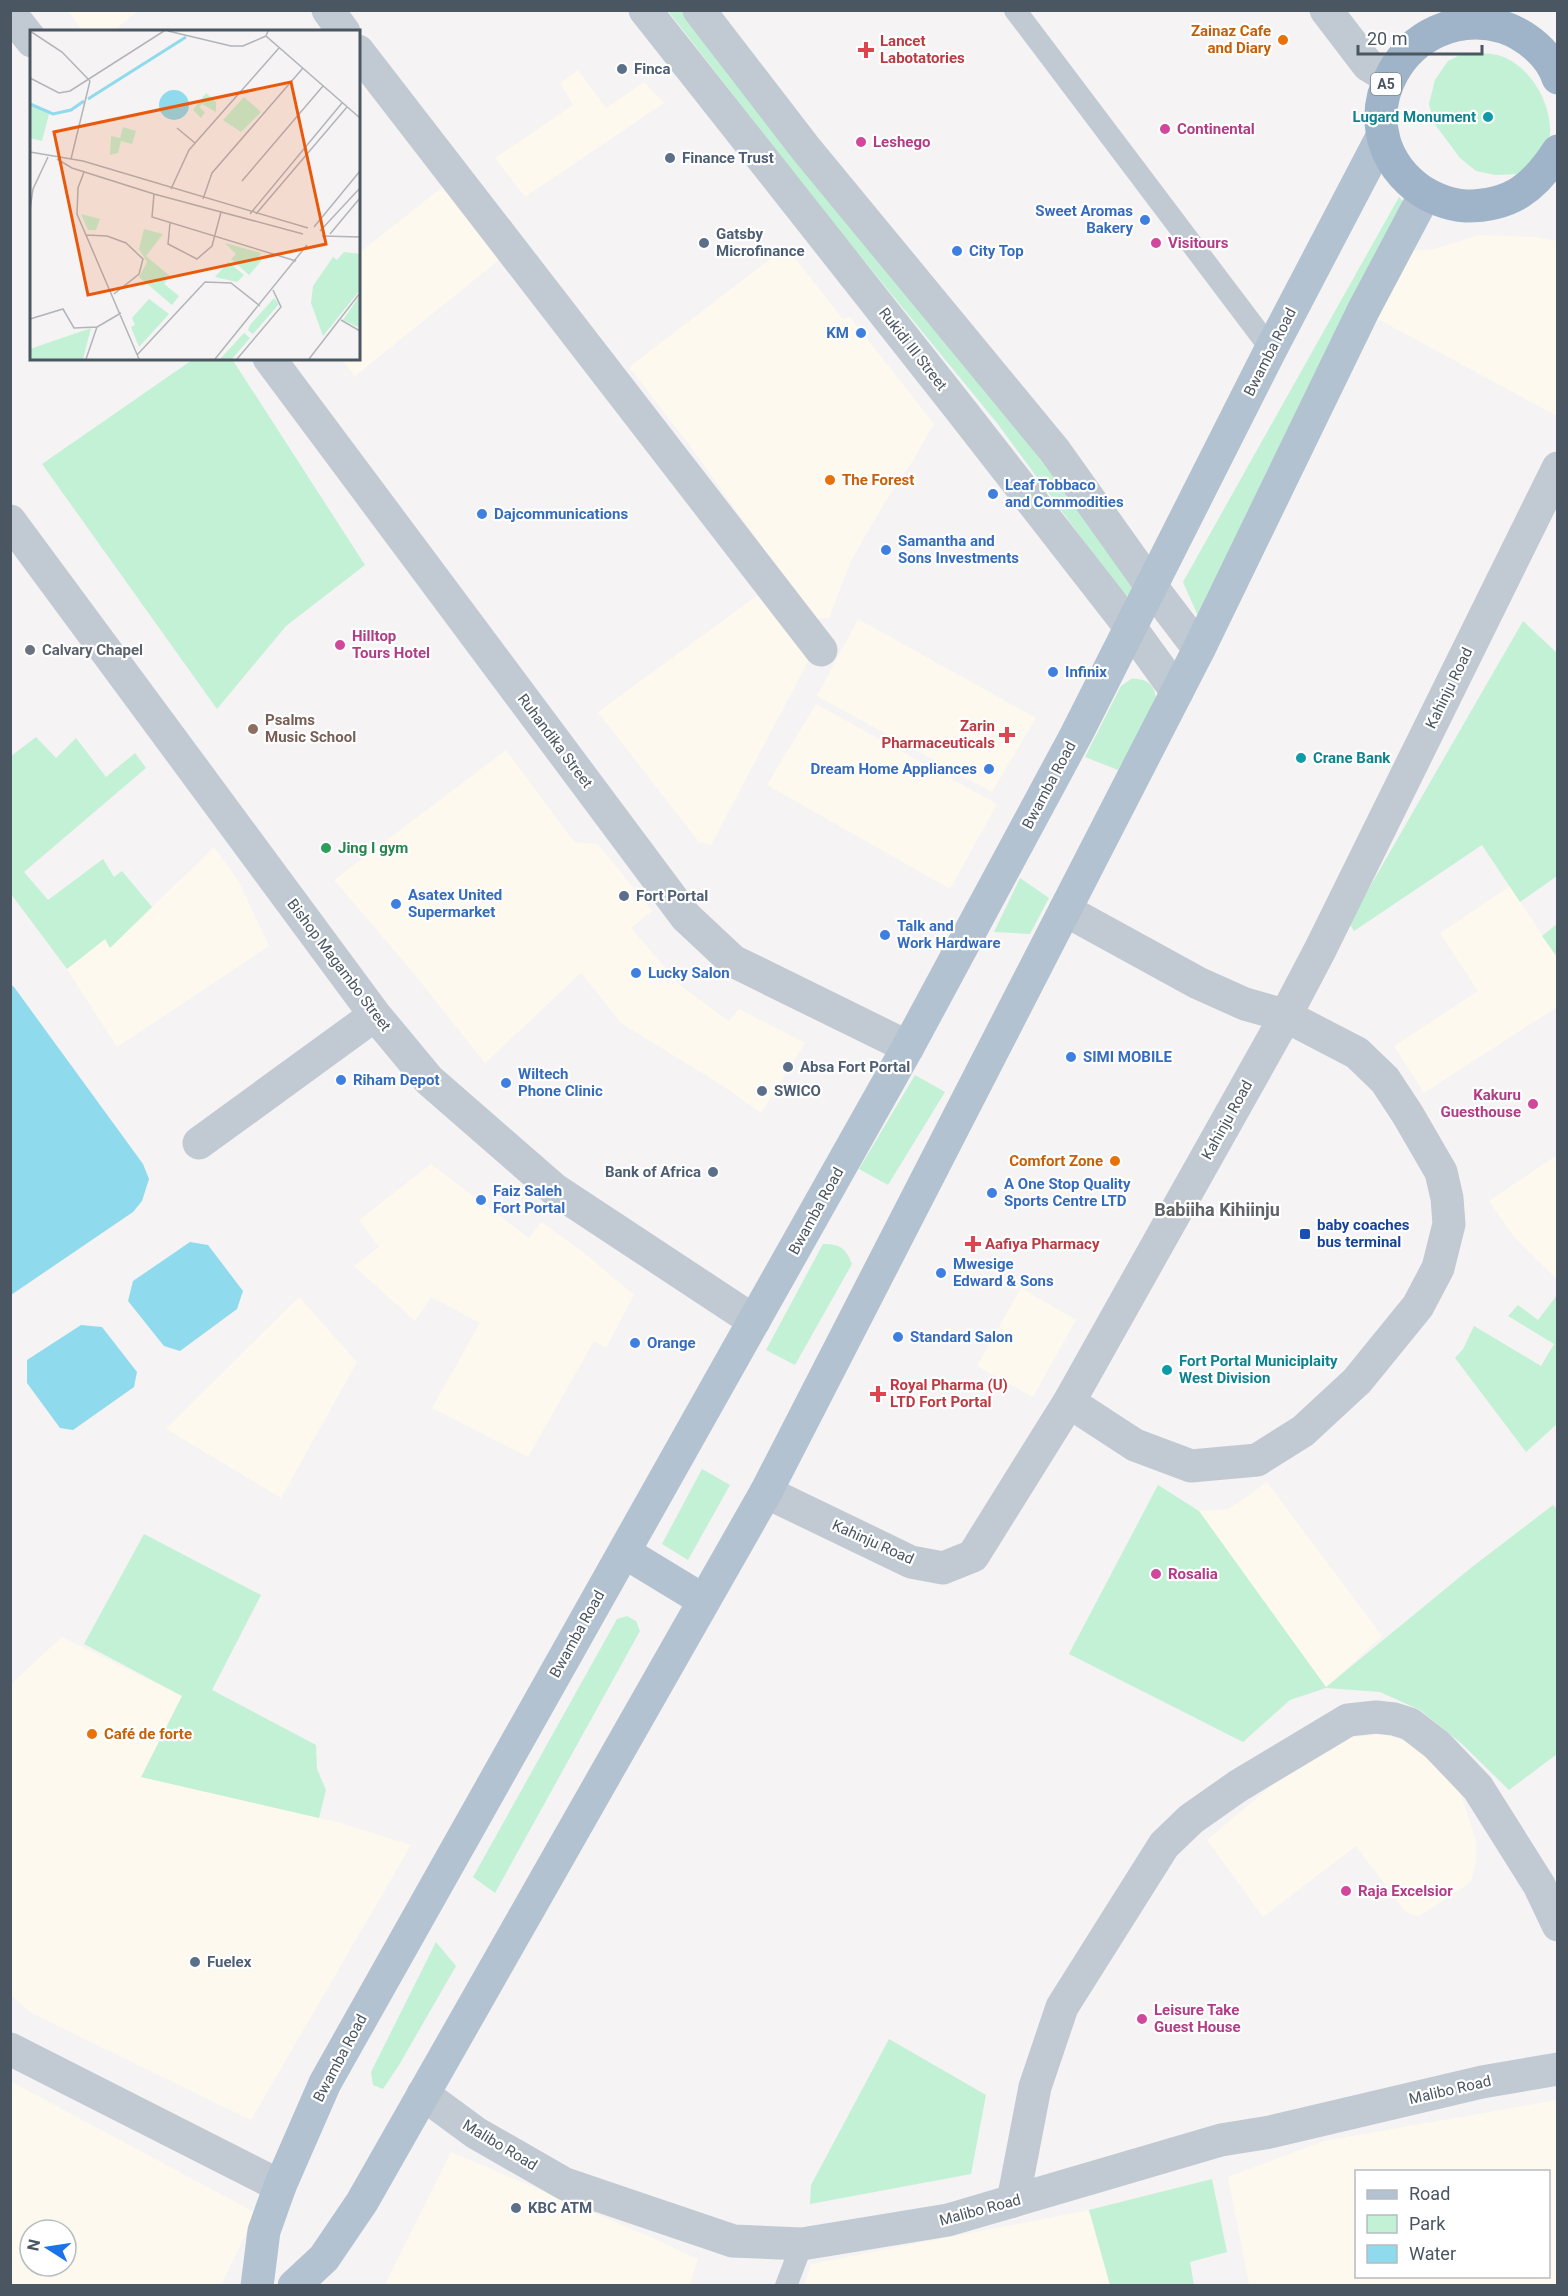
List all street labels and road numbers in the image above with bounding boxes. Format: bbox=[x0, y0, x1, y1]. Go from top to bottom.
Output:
road number: A5 bbox=[1371, 73, 1401, 95]
street label: Rukidi III Street bbox=[875, 304, 951, 394]
street label: Bwamba Road bbox=[1240, 305, 1300, 399]
street label: Kahinju Road bbox=[1422, 645, 1476, 731]
street label: Ruhandika Street bbox=[514, 690, 596, 792]
street label: Bwamba Road bbox=[1018, 738, 1080, 832]
street label: Bishop Magambo Street bbox=[283, 895, 395, 1035]
street label: Kahinju Road bbox=[1198, 1077, 1256, 1163]
street label: Bwamba Road bbox=[785, 1164, 847, 1258]
street label: Kahinju Road bbox=[829, 1516, 917, 1568]
street label: Bwamba Road bbox=[546, 1587, 608, 1681]
street label: Bwamba Road bbox=[309, 2011, 371, 2105]
street label: Malibo Road bbox=[1407, 2072, 1493, 2108]
street label: Malibo Road bbox=[460, 2116, 540, 2174]
street label: Malibo Road bbox=[937, 2190, 1023, 2230]

